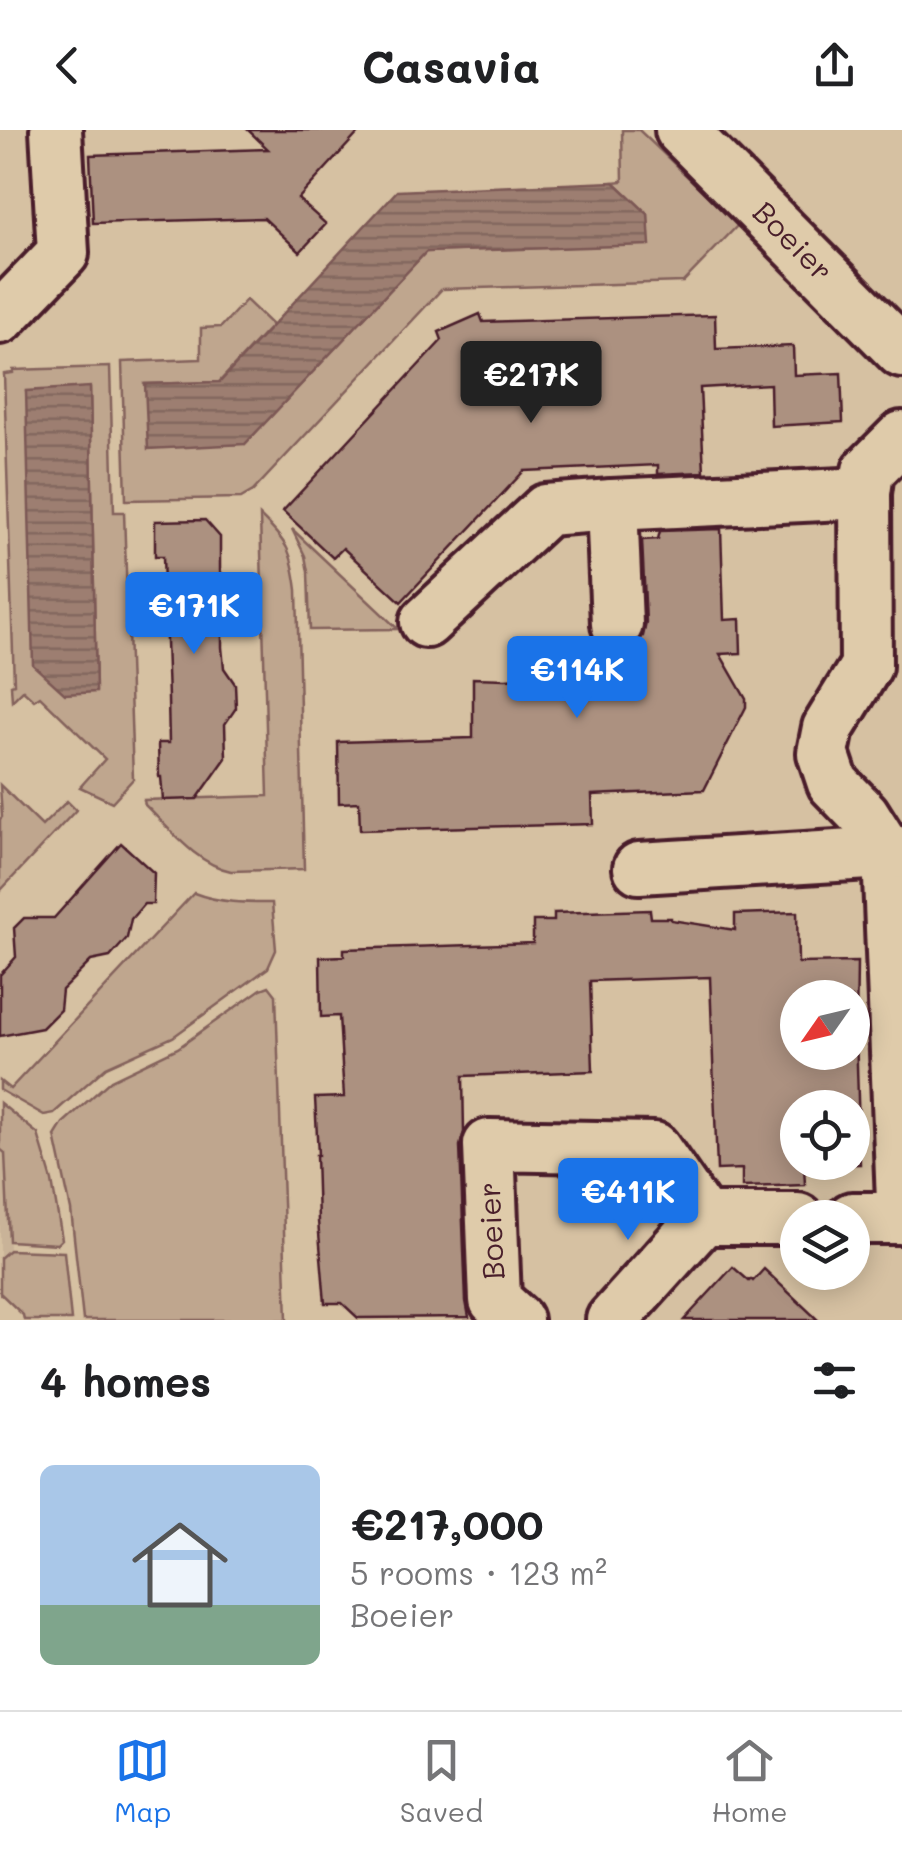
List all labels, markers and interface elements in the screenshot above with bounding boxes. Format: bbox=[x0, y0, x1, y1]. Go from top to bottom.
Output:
text: Casavia bbox=[362, 36, 540, 94]
icon: back bbox=[40, 38, 95, 93]
icon: share bbox=[807, 38, 862, 93]
street label: Boeier bbox=[745, 192, 843, 289]
pin: €217K bbox=[461, 341, 601, 426]
text: €217K bbox=[483, 352, 579, 394]
pin: €171K bbox=[124, 572, 264, 657]
text: €171K bbox=[147, 583, 241, 625]
pin: €114K bbox=[507, 636, 647, 721]
text: €114K bbox=[529, 647, 625, 689]
north arrow bbox=[780, 980, 870, 1070]
map controls bbox=[780, 980, 870, 1290]
button: locate bbox=[780, 1090, 870, 1180]
pin: €411K bbox=[558, 1158, 698, 1243]
text: €411K bbox=[580, 1169, 676, 1211]
street label: Boeier bbox=[467, 1181, 513, 1281]
button: layers bbox=[780, 1200, 870, 1290]
text: 4 homes bbox=[40, 1353, 211, 1408]
icon: filters bbox=[807, 1353, 862, 1408]
text: €217,000 bbox=[350, 1496, 543, 1551]
icon: home bbox=[120, 1505, 240, 1625]
text: 5 rooms · 123 m² bbox=[350, 1551, 607, 1593]
text: Boeier bbox=[350, 1593, 454, 1635]
tab: Map bbox=[114, 1733, 171, 1829]
tab: Saved bbox=[400, 1733, 483, 1829]
tab: Home bbox=[711, 1733, 788, 1829]

